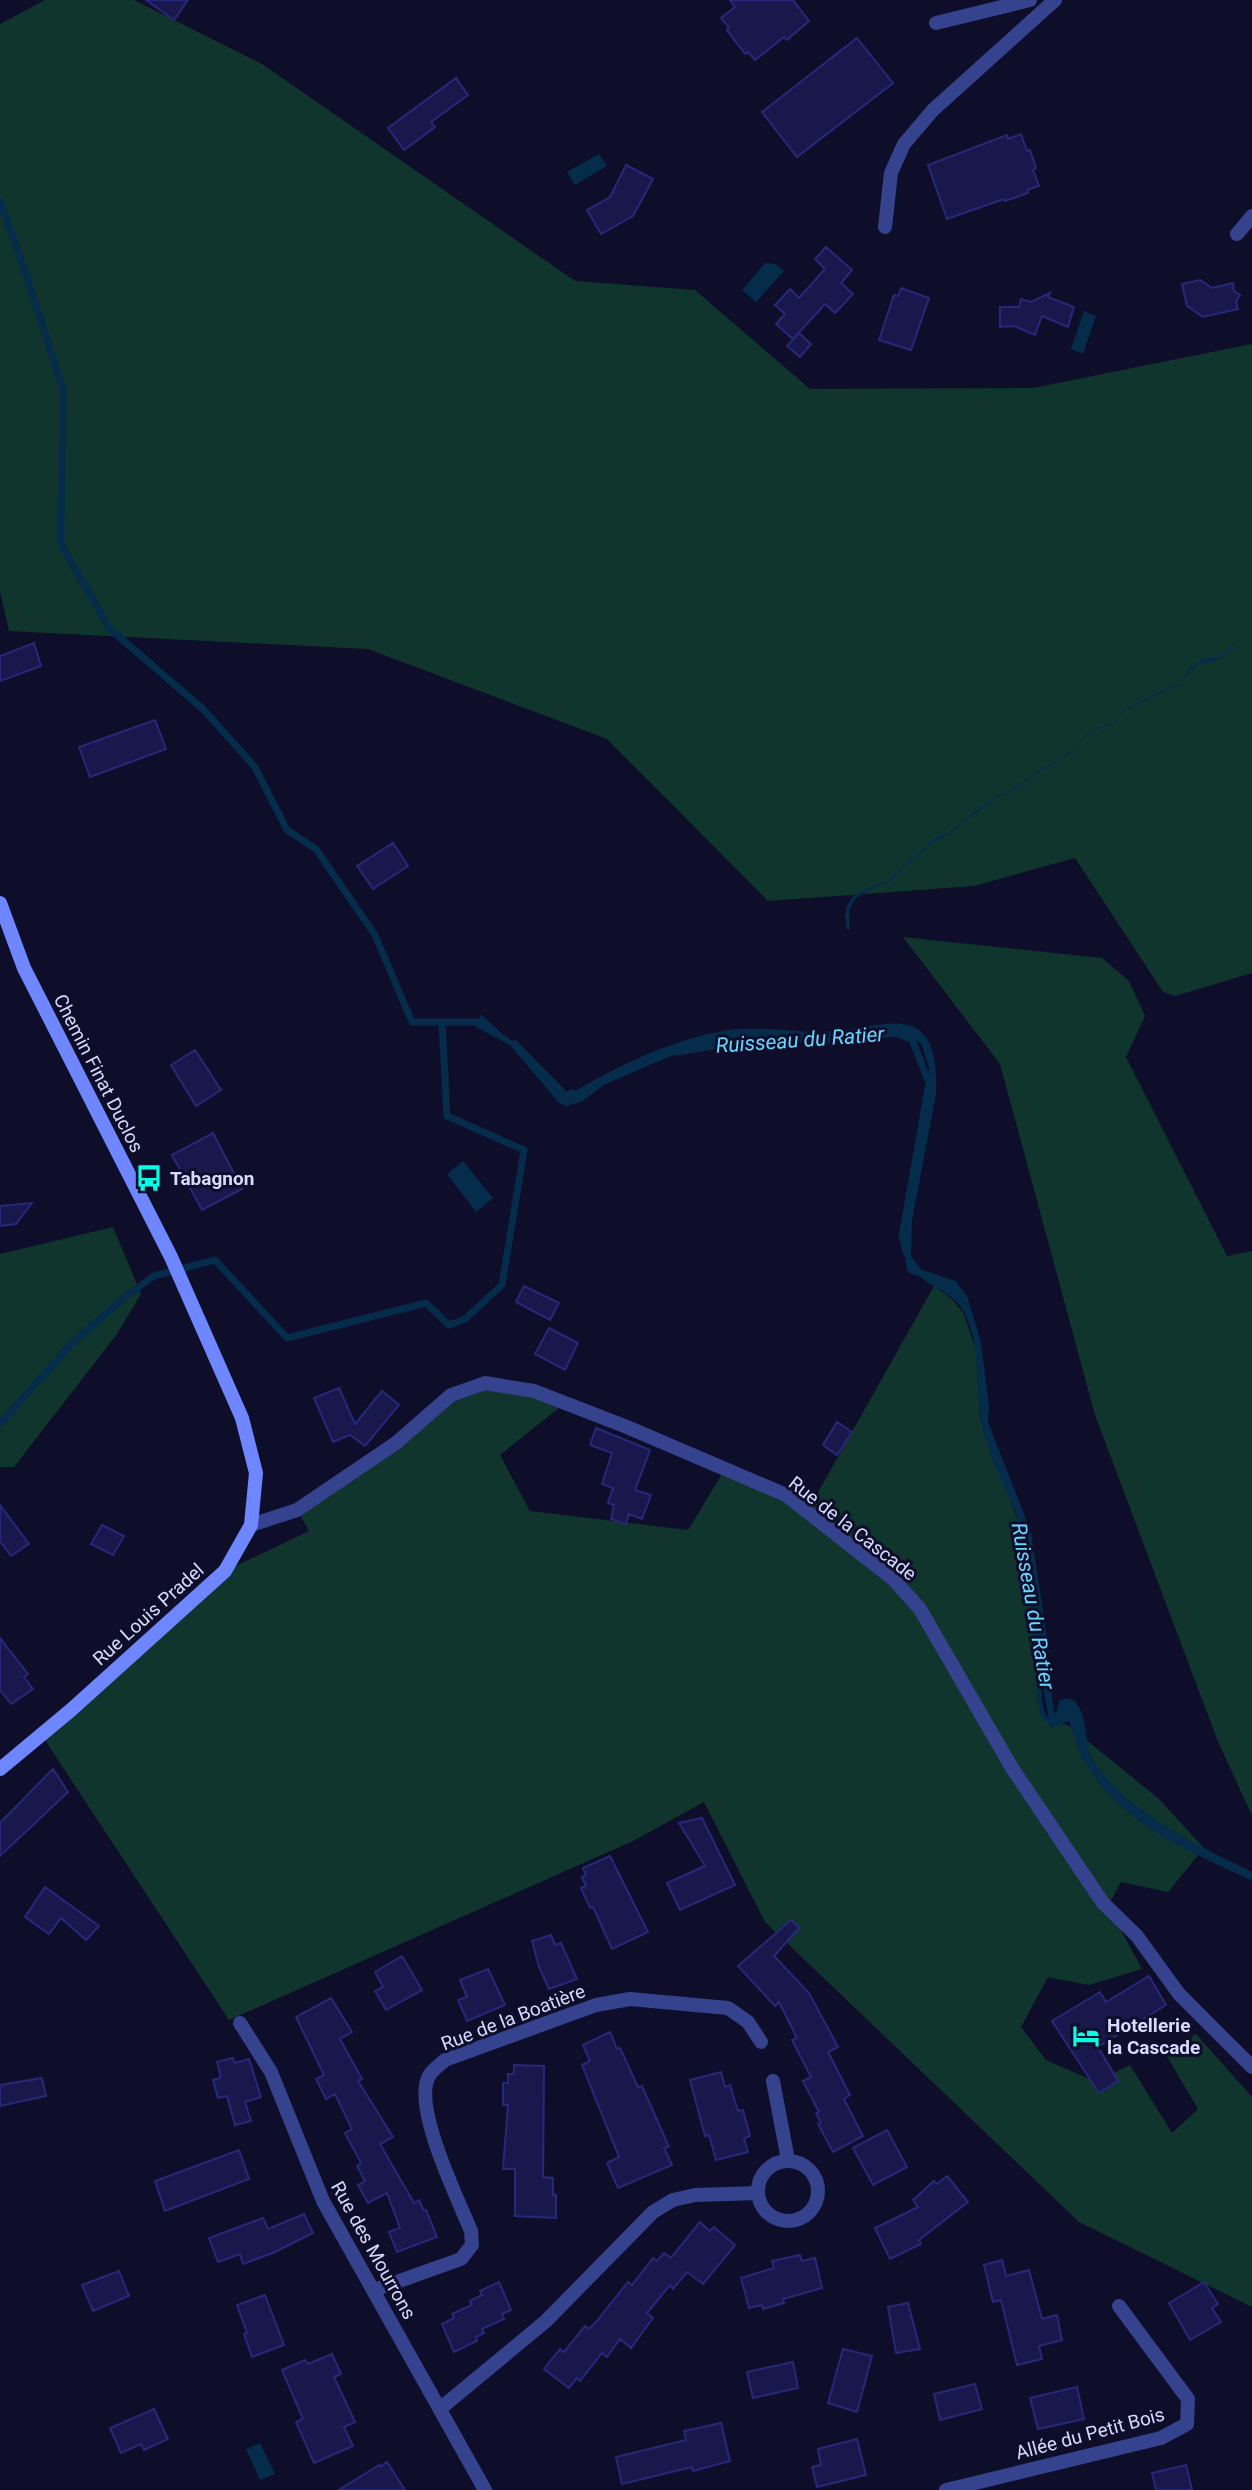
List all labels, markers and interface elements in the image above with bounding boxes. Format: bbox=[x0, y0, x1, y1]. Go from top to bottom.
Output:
street label: Chemin Finat Duclos bbox=[49, 990, 148, 1156]
water label: Ruisseau du Ratier bbox=[715, 1022, 886, 1058]
bus stop icon: Tabagnon bbox=[134, 1163, 164, 1193]
place label: Tabagnon bbox=[170, 1167, 254, 1190]
street label: Rue de la Cascade bbox=[784, 1471, 921, 1585]
water label: Ruisseau du Ratier bbox=[1007, 1521, 1060, 1692]
street label: Rue Louis Pradel bbox=[88, 1559, 209, 1670]
street label: Rue de la Boatière bbox=[438, 1979, 588, 2056]
place label: Hotellerie la Cascade bbox=[1107, 2014, 1200, 2059]
hotel icon: Hotellerie la Cascade bbox=[1071, 2021, 1101, 2051]
street label: Rue des Mourrons bbox=[326, 2177, 421, 2323]
street label: Allée du Petit Bois bbox=[1013, 2403, 1167, 2464]

